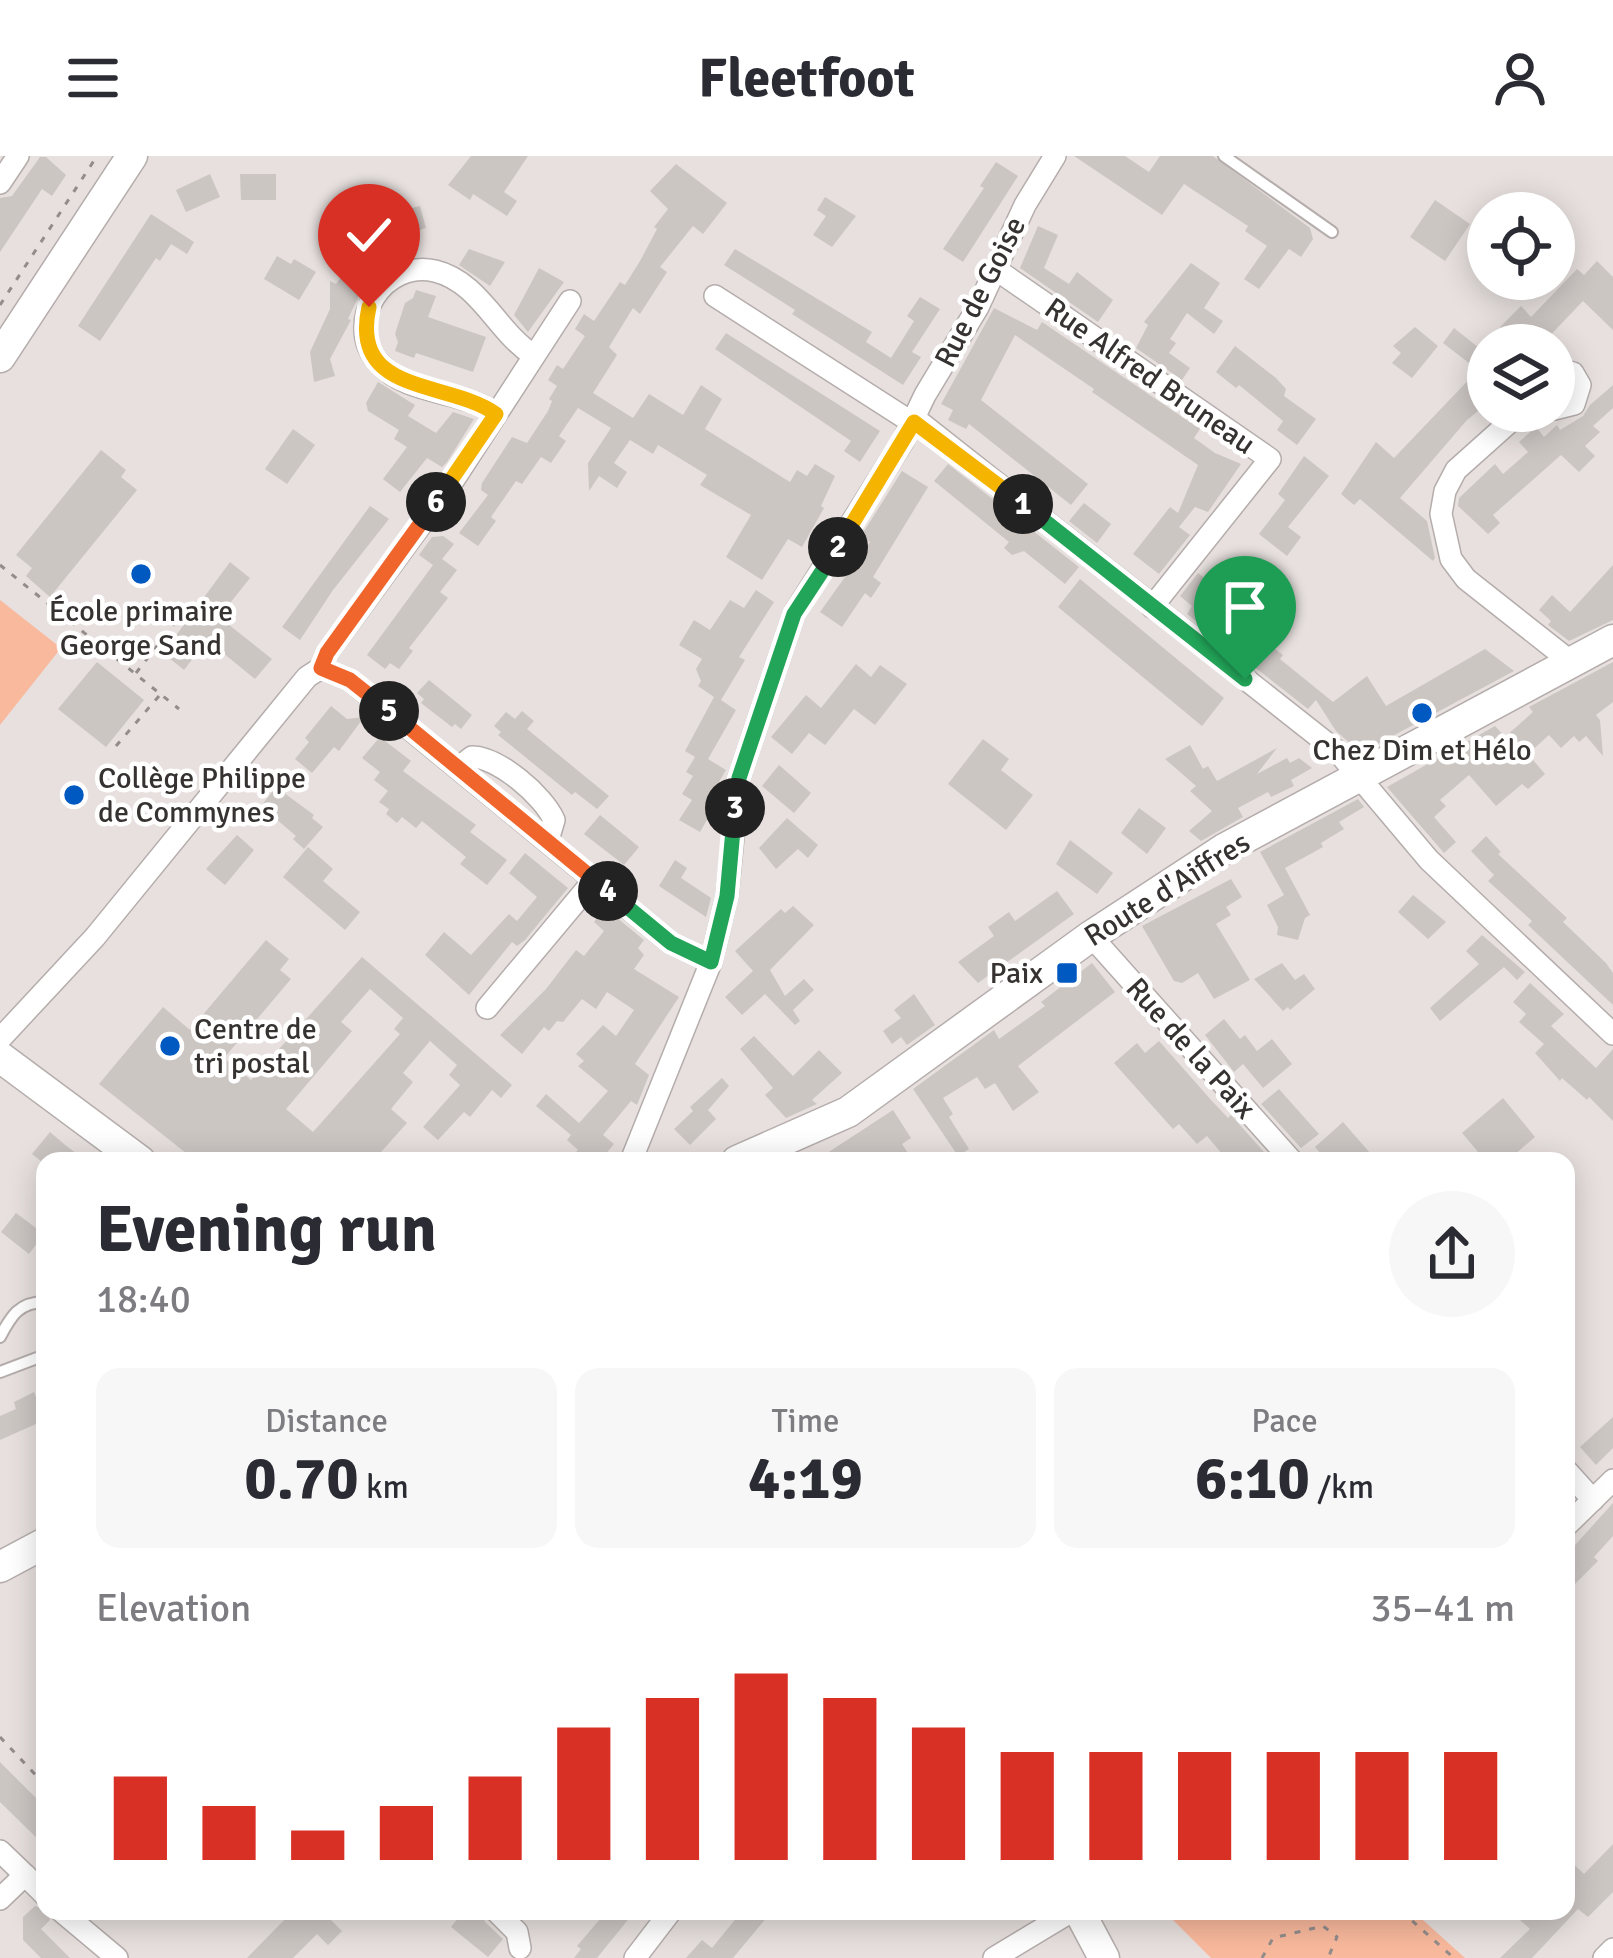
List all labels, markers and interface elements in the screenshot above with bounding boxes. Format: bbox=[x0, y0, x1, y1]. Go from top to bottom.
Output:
icon: menu bbox=[60, 45, 126, 111]
text: Fleetfoot bbox=[698, 45, 915, 112]
icon: person bbox=[1487, 45, 1553, 111]
pin bbox=[318, 184, 420, 307]
map controls bbox=[1467, 192, 1575, 432]
button: locate bbox=[1467, 192, 1575, 300]
icon: check bbox=[336, 202, 402, 268]
street label: Rue de Goise bbox=[927, 211, 1034, 374]
street label: Rue Alfred Bruneau bbox=[1037, 290, 1262, 463]
button: layers bbox=[1467, 324, 1575, 432]
pin: 6 bbox=[406, 472, 466, 532]
pin: 1 bbox=[993, 474, 1053, 534]
text: 6 bbox=[427, 481, 445, 522]
text: 1 bbox=[1014, 483, 1032, 524]
pin: 2 bbox=[808, 517, 868, 577]
text: 2 bbox=[829, 526, 847, 567]
pin bbox=[1194, 556, 1296, 679]
marker: École primaire George Sand bbox=[128, 561, 154, 587]
icon: arrive bbox=[1212, 574, 1278, 640]
place label: École primaire George Sand bbox=[49, 593, 233, 664]
pin: 5 bbox=[359, 681, 419, 741]
text: 5 bbox=[380, 690, 398, 731]
marker: Chez Dim et Hélo bbox=[1409, 700, 1435, 726]
place label: Chez Dim et Hélo bbox=[1312, 732, 1532, 769]
place label: Collège Philippe de Commynes bbox=[98, 760, 306, 831]
pin: 3 bbox=[705, 778, 765, 838]
marker: Collège Philippe de Commynes bbox=[61, 782, 87, 808]
text: 3 bbox=[726, 787, 744, 828]
street label: Route d'Aiffres bbox=[1078, 824, 1257, 955]
pin: 4 bbox=[578, 861, 638, 921]
text: 4 bbox=[599, 870, 617, 911]
place label: Paix bbox=[990, 955, 1043, 992]
marker: Paix bbox=[1054, 960, 1080, 986]
street label: Rue de la Paix bbox=[1118, 970, 1264, 1127]
place label: Centre de tri postal bbox=[194, 1011, 317, 1082]
marker: Centre de tri postal bbox=[157, 1033, 183, 1059]
text: Evening run bbox=[96, 1189, 437, 1270]
button: share bbox=[1389, 1191, 1515, 1317]
text: 18:40 bbox=[96, 1275, 191, 1323]
text: Distance bbox=[265, 1401, 388, 1442]
text: Time bbox=[772, 1401, 840, 1442]
text: Pace bbox=[1251, 1401, 1318, 1442]
text: 0.70 bbox=[244, 1442, 359, 1516]
text: 4:19 bbox=[748, 1442, 863, 1516]
text: 6:10 bbox=[1195, 1442, 1310, 1516]
text: km bbox=[359, 1467, 409, 1508]
text: /km bbox=[1310, 1467, 1374, 1508]
text: Elevation bbox=[96, 1584, 251, 1632]
text: 35–41 m bbox=[1370, 1584, 1515, 1632]

